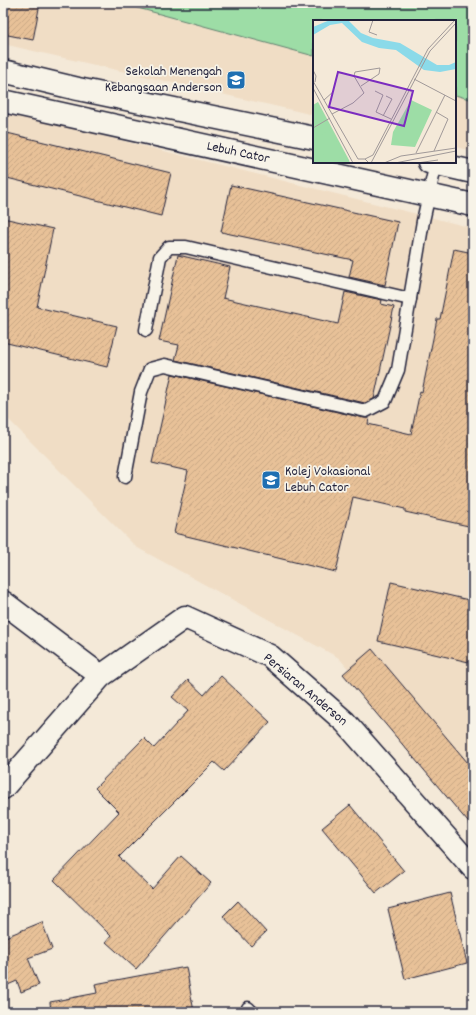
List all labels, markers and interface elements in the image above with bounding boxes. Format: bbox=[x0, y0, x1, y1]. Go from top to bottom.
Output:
inset map bbox=[313, 20, 456, 163]
place label: Sekolah Menengah Kebangsaan Anderson bbox=[105, 62, 222, 98]
school or university icon: Sekolah Menengah Kebangsaan Anderson bbox=[225, 69, 247, 91]
street label: Lebuh Cator bbox=[205, 137, 272, 170]
place label: Kolej Vokasional Lebuh Cator bbox=[285, 462, 371, 498]
school or university icon: Kolej Vokasional Lebuh Cator bbox=[260, 469, 282, 491]
street label: Persiaran Anderson bbox=[258, 649, 352, 731]

